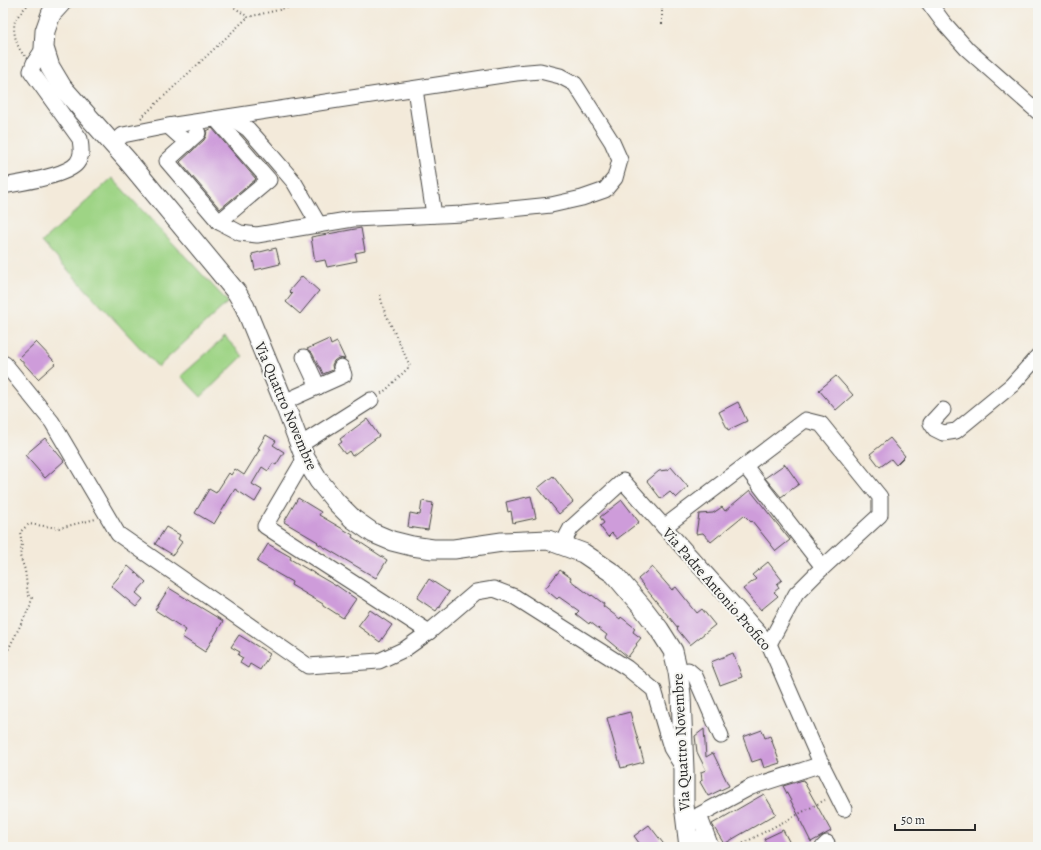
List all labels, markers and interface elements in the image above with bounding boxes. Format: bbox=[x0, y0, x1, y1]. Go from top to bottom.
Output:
street label: Via Quattro Novembre bbox=[250, 338, 322, 473]
street label: Via Padre Antonio Profico bbox=[657, 523, 776, 655]
street label: Via Quattro Novembre bbox=[667, 673, 695, 812]
scale bar bbox=[895, 806, 975, 832]
text: 50 m bbox=[901, 812, 925, 828]

